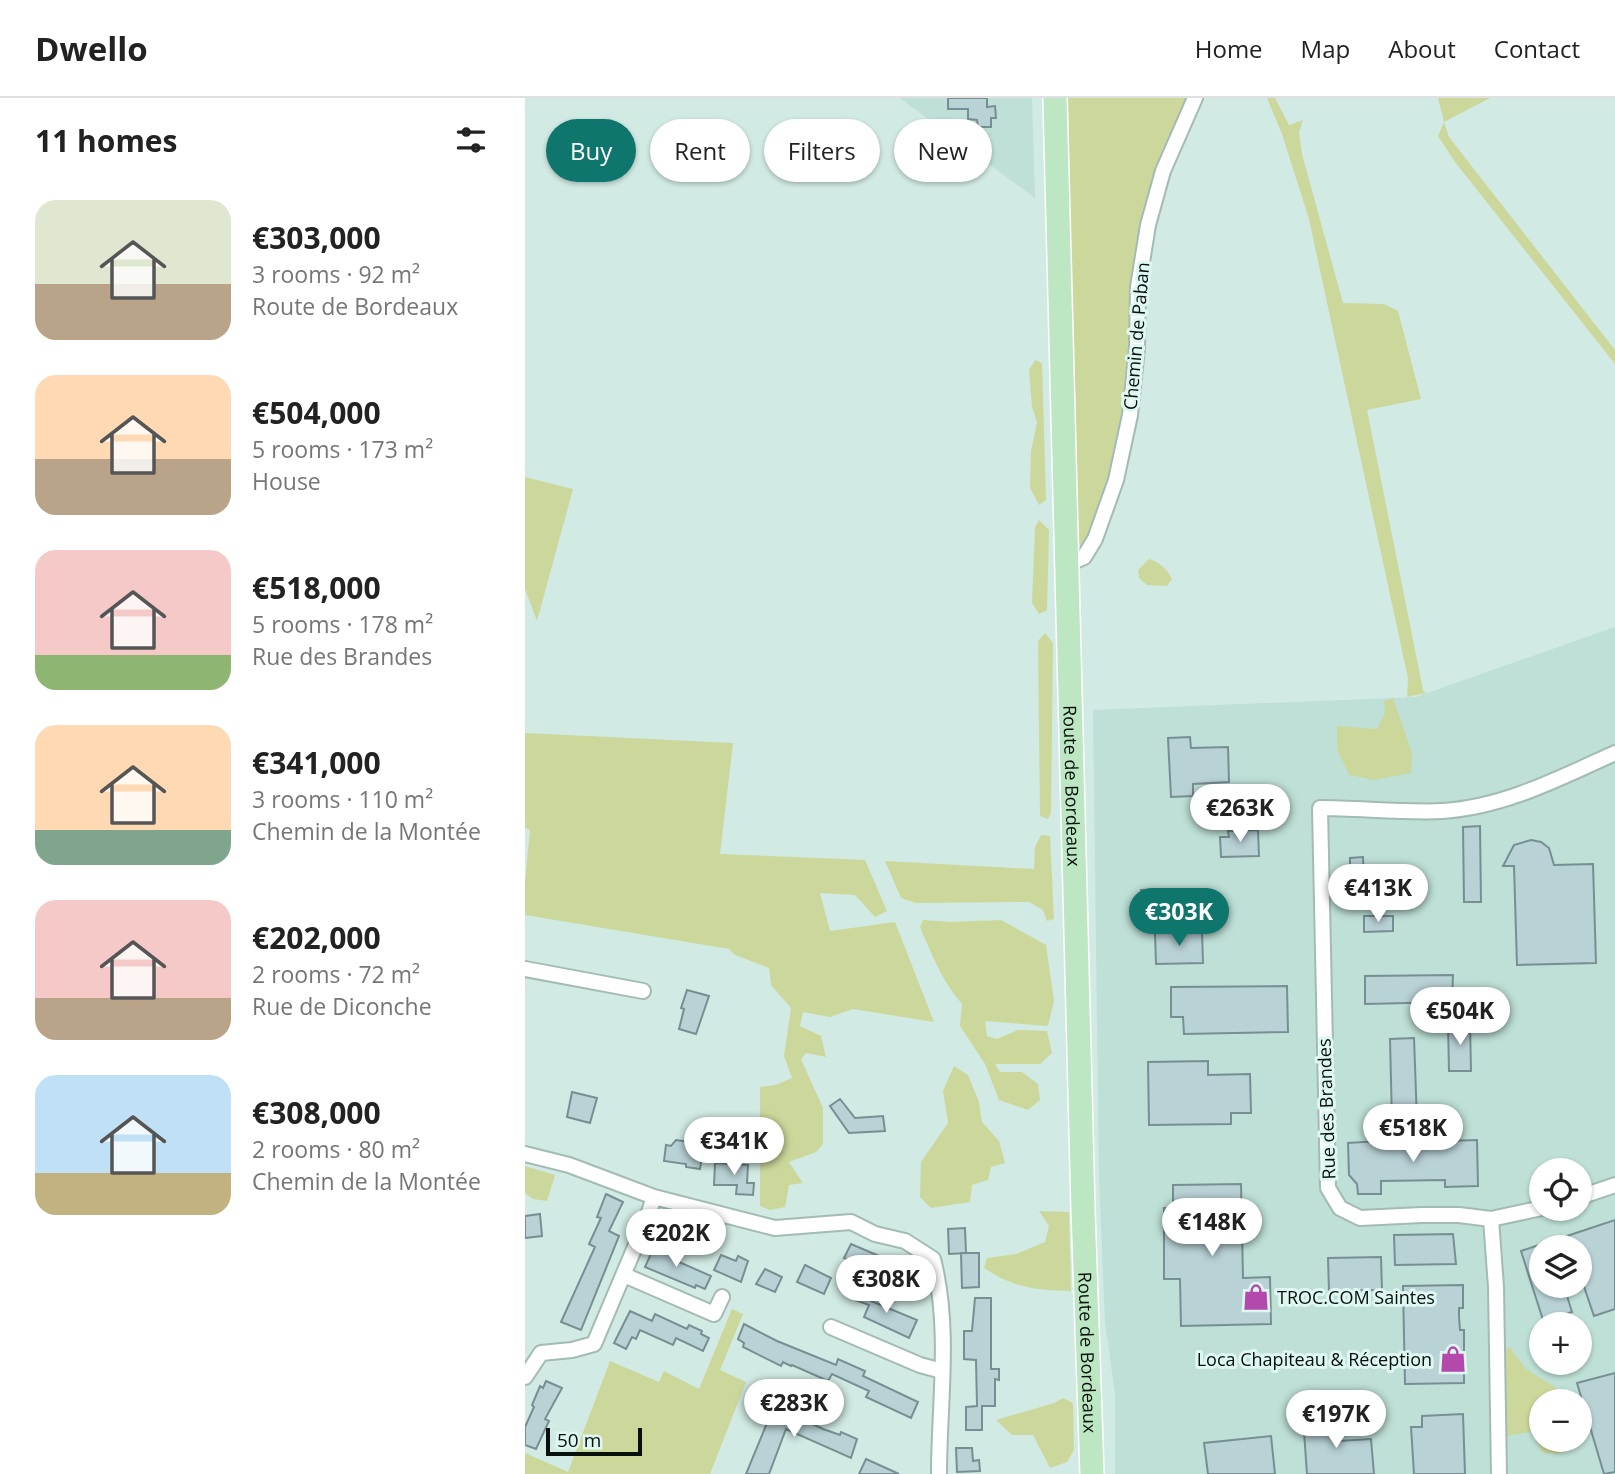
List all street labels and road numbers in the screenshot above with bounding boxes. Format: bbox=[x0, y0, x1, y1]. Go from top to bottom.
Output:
street label: Chemin de Paban bbox=[1118, 261, 1154, 411]
street label: Route de Bordeaux bbox=[1058, 705, 1086, 867]
street label: Rue des Brandes bbox=[1312, 1038, 1340, 1180]
street label: Route de Bordeaux bbox=[1073, 1271, 1103, 1434]

